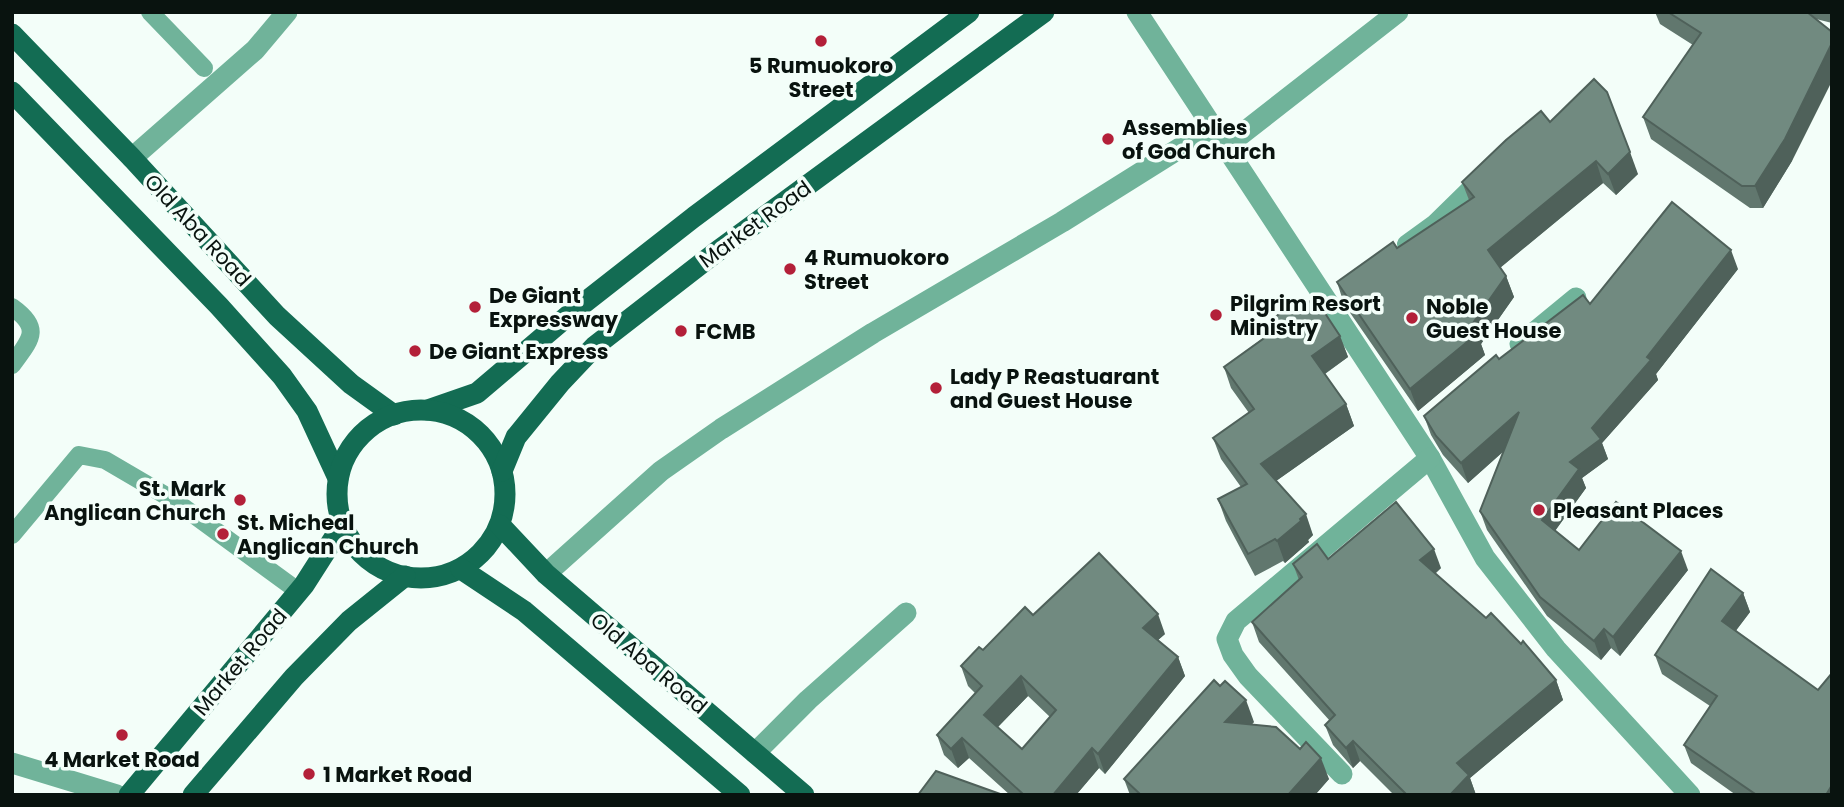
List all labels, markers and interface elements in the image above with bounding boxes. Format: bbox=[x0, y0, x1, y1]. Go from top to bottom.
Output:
marker: 5 Rumuokoro Street bbox=[813, 33, 829, 49]
place label: 5 Rumuokoro Street bbox=[749, 51, 893, 104]
place label: Assemblies of God Church bbox=[1122, 113, 1276, 166]
marker: Assemblies of God Church bbox=[1100, 131, 1116, 147]
street label: Old Aba Road bbox=[138, 167, 258, 293]
street label: Market Road bbox=[693, 174, 817, 274]
place label: 4 Rumuokoro Street bbox=[804, 243, 949, 296]
marker: 4 Rumuokoro Street bbox=[782, 261, 798, 277]
place label: De Giant Expressway bbox=[489, 281, 619, 334]
place label: Pilgrim Resort Ministry bbox=[1230, 289, 1381, 342]
place label: Noble Guest House bbox=[1426, 292, 1561, 345]
marker: De Giant Expressway bbox=[467, 299, 483, 315]
marker: Pilgrim Resort Ministry bbox=[1208, 307, 1224, 323]
marker: Noble Guest House bbox=[1404, 310, 1420, 326]
place label: FCMB bbox=[695, 317, 756, 346]
marker: FCMB bbox=[673, 323, 689, 339]
place label: De Giant Express bbox=[429, 337, 609, 366]
marker: De Giant Express bbox=[407, 343, 423, 359]
place label: Lady P Reastuarant and Guest House bbox=[950, 362, 1159, 415]
marker: Lady P Reastuarant and Guest House bbox=[928, 380, 944, 396]
place label: St. Mark Anglican Church bbox=[44, 474, 226, 527]
marker: St. Mark Anglican Church bbox=[232, 492, 248, 508]
place label: Pleasant Places bbox=[1553, 496, 1724, 525]
marker: Pleasant Places bbox=[1531, 502, 1547, 518]
place label: St. Micheal Anglican Church bbox=[237, 508, 419, 561]
marker: St. Micheal Anglican Church bbox=[215, 526, 231, 542]
street label: Market Road bbox=[187, 602, 293, 722]
street label: Old Aba Road bbox=[584, 606, 714, 720]
marker: 4 Market Road bbox=[114, 727, 130, 743]
place label: 4 Market Road bbox=[44, 745, 200, 774]
place label: 1 Market Road bbox=[323, 760, 472, 789]
marker: 1 Market Road bbox=[301, 766, 317, 782]

